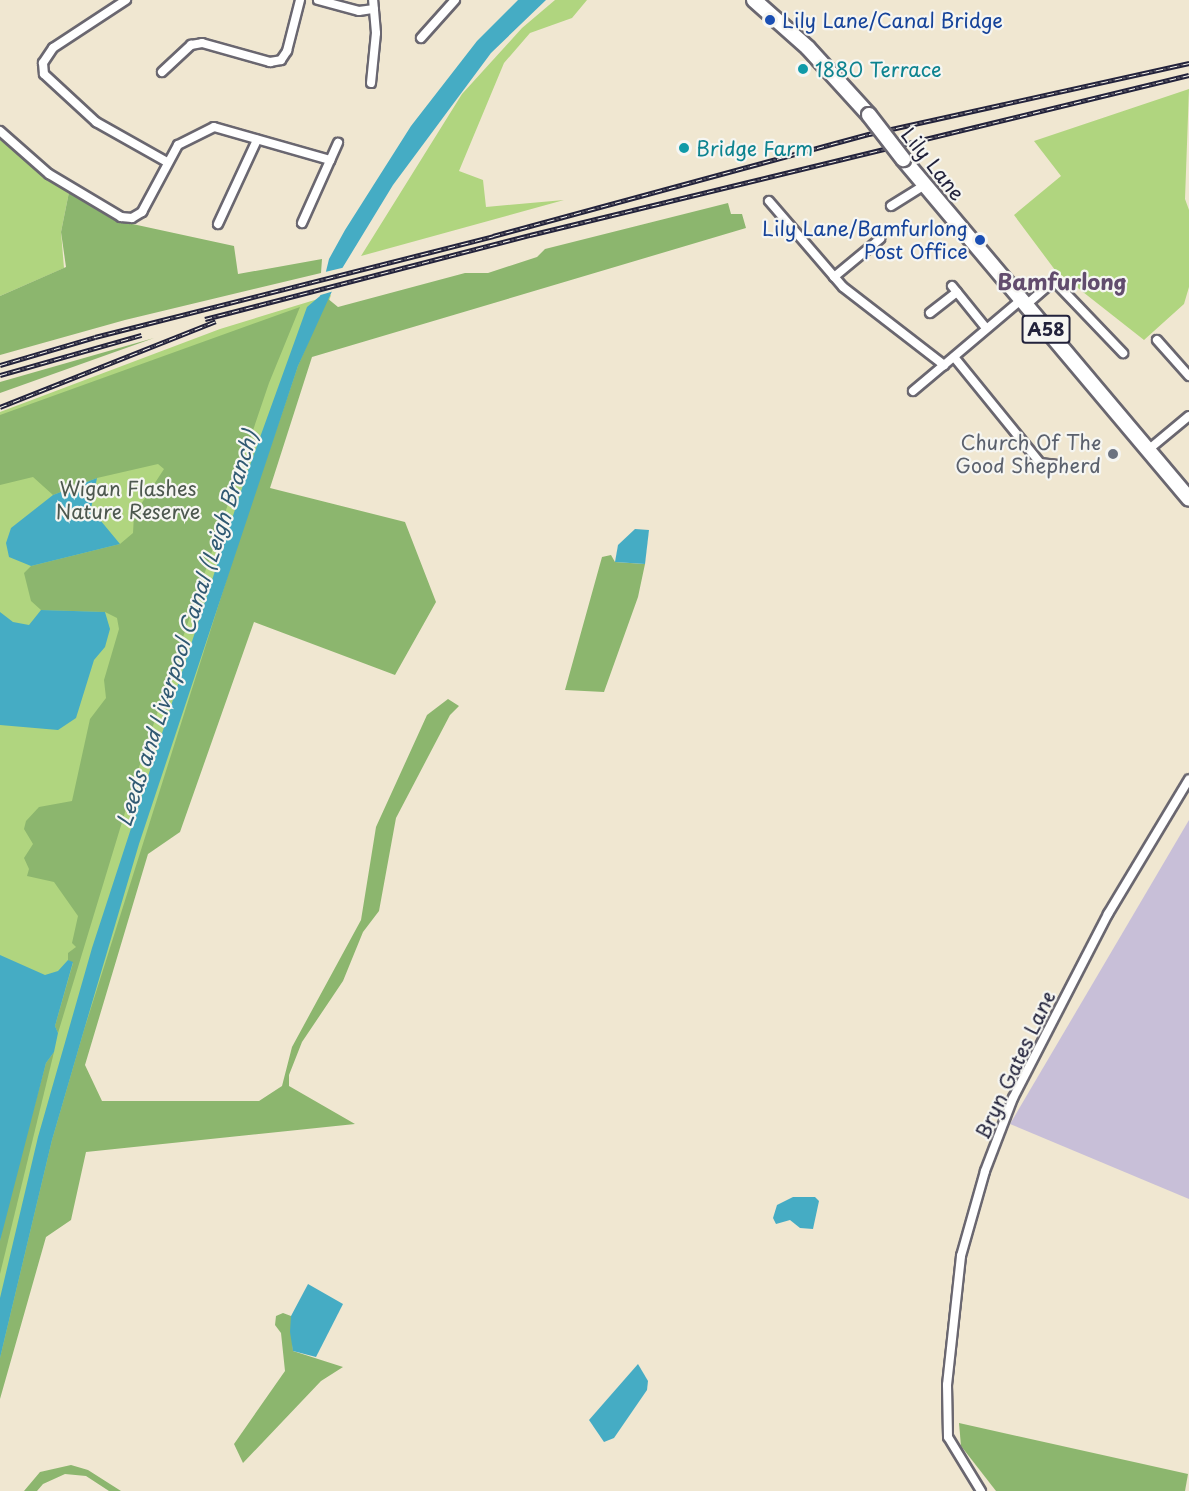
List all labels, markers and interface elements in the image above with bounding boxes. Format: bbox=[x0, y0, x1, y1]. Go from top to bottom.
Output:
place label: Lily Lane/Canal Bridge bbox=[782, 8, 1002, 32]
marker: Lily Lane/Canal Bridge bbox=[763, 13, 777, 27]
place label: 1880 Terrace bbox=[815, 57, 941, 81]
marker: 1880 Terrace bbox=[796, 62, 810, 76]
street label: Lily Lane bbox=[896, 123, 970, 205]
place label: Bridge Farm bbox=[696, 136, 814, 160]
marker: Bridge Farm bbox=[677, 141, 691, 155]
place label: Lily Lane/Bamfurlong Post Office bbox=[762, 216, 968, 263]
marker: Lily Lane/Bamfurlong Post Office bbox=[973, 233, 987, 247]
district label: Bamfurlong bbox=[997, 268, 1127, 294]
road number: A58 bbox=[1020, 314, 1072, 344]
water label: Leeds and Liverpool Canal (Leigh Branch) bbox=[109, 425, 263, 831]
place label: Church Of The Good Shepherd bbox=[954, 430, 1101, 477]
marker: Church Of The Good Shepherd bbox=[1106, 447, 1120, 461]
park label: Wigan Flashes Nature Reserve bbox=[55, 476, 201, 523]
street label: Bryn Gates Lane bbox=[970, 986, 1060, 1144]

